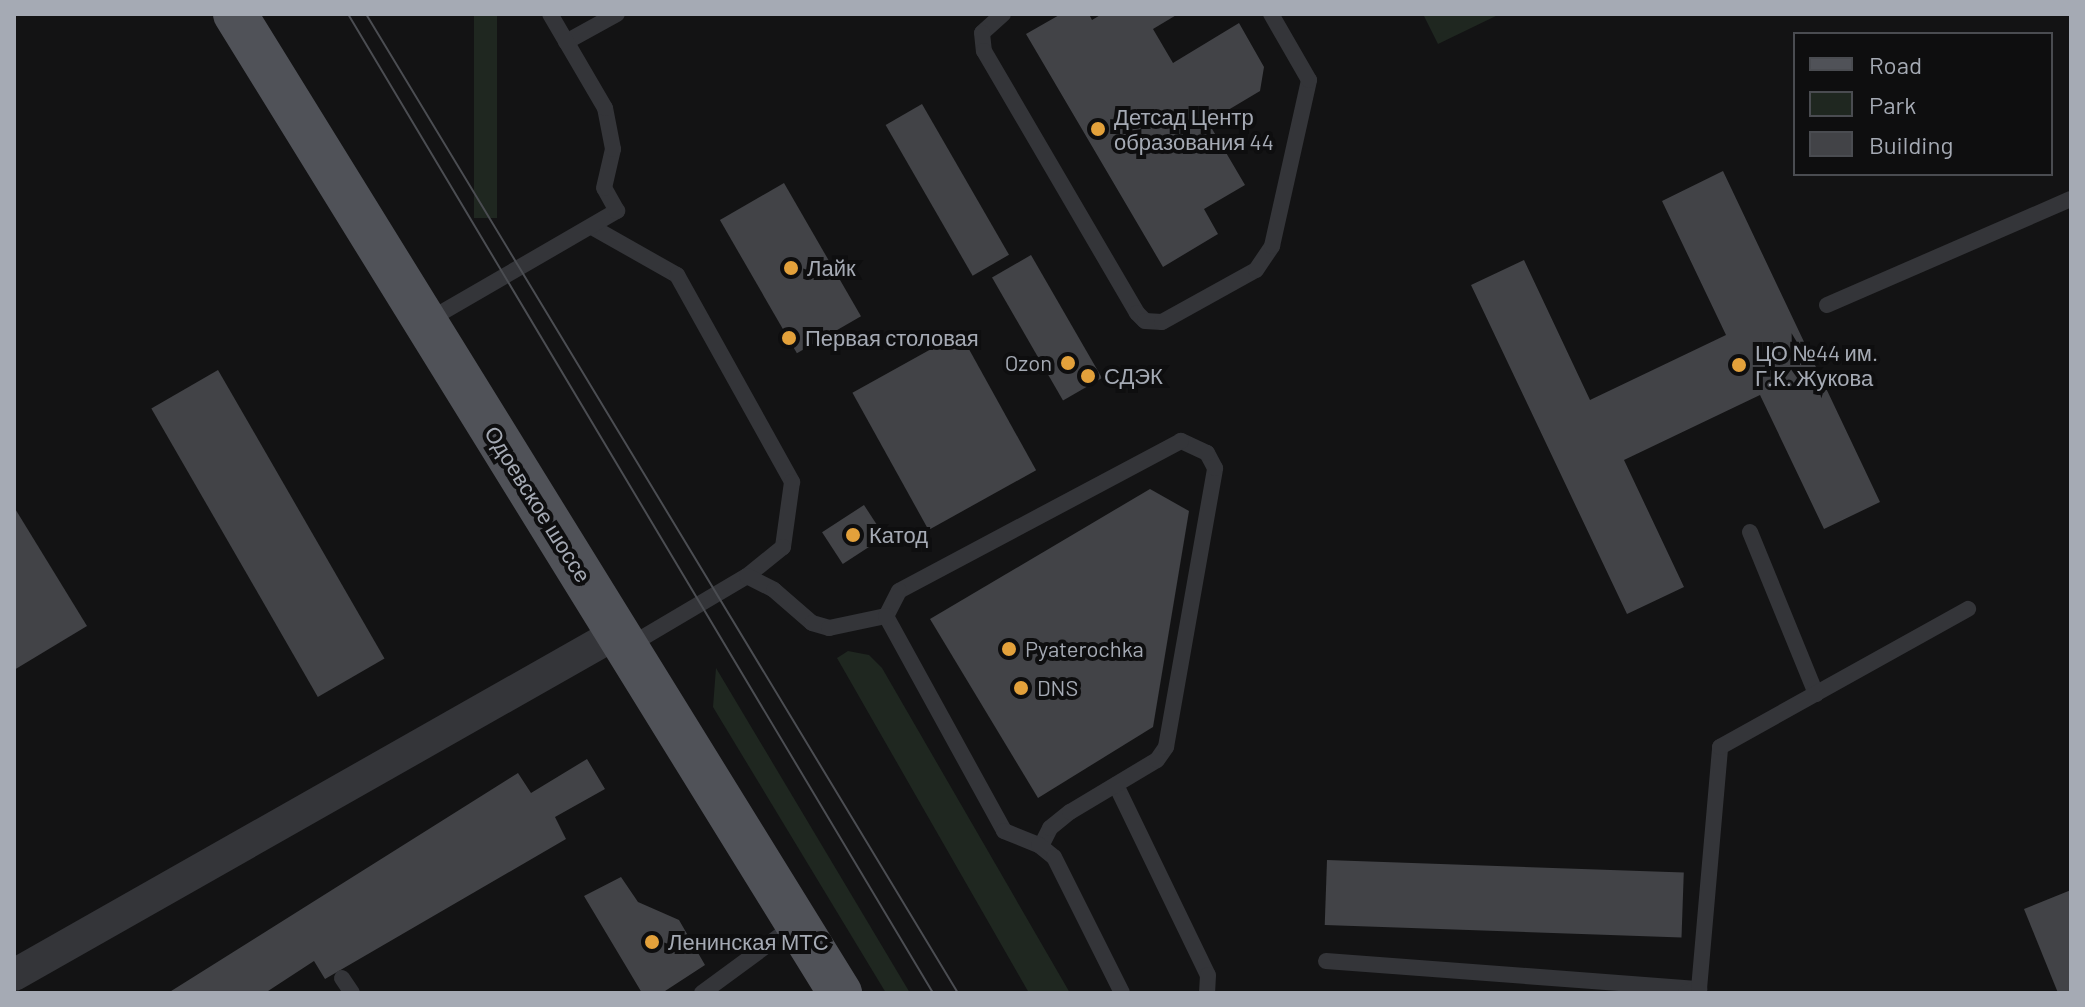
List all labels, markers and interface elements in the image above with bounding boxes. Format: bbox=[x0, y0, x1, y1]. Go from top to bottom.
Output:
legend bbox=[1793, 32, 2053, 176]
text: Road bbox=[1869, 50, 1922, 79]
text: Park bbox=[1869, 90, 1916, 119]
place label: Детсад Центр образования 44 bbox=[1114, 103, 1274, 154]
marker: Детсад Центр образования 44 bbox=[1089, 120, 1107, 138]
text: Building bbox=[1869, 130, 1953, 159]
place label: Лайк bbox=[807, 255, 856, 281]
marker: Лайк bbox=[782, 259, 800, 277]
place label: Первая столовая bbox=[805, 325, 979, 351]
marker: Первая столовая bbox=[780, 329, 798, 347]
place label: ЦО №44 им. Г.К. Жукова bbox=[1755, 339, 1878, 390]
place label: Ozon bbox=[1005, 350, 1052, 376]
marker: Ozon bbox=[1059, 354, 1077, 372]
marker: ЦО №44 им. Г.К. Жукова bbox=[1730, 356, 1748, 374]
place label: СДЭК bbox=[1104, 363, 1163, 389]
marker: СДЭК bbox=[1079, 367, 1097, 385]
street label: Одоевское шоссе bbox=[479, 421, 597, 587]
place label: Катод bbox=[869, 522, 928, 548]
marker: Катод bbox=[844, 526, 862, 544]
place label: Pyaterochka bbox=[1025, 636, 1144, 662]
marker: Pyaterochka bbox=[1000, 640, 1018, 658]
place label: DNS bbox=[1037, 675, 1078, 701]
marker: DNS bbox=[1012, 679, 1030, 697]
place label: Ленинская МТС bbox=[668, 929, 829, 955]
marker: Ленинская МТС bbox=[643, 933, 661, 951]

